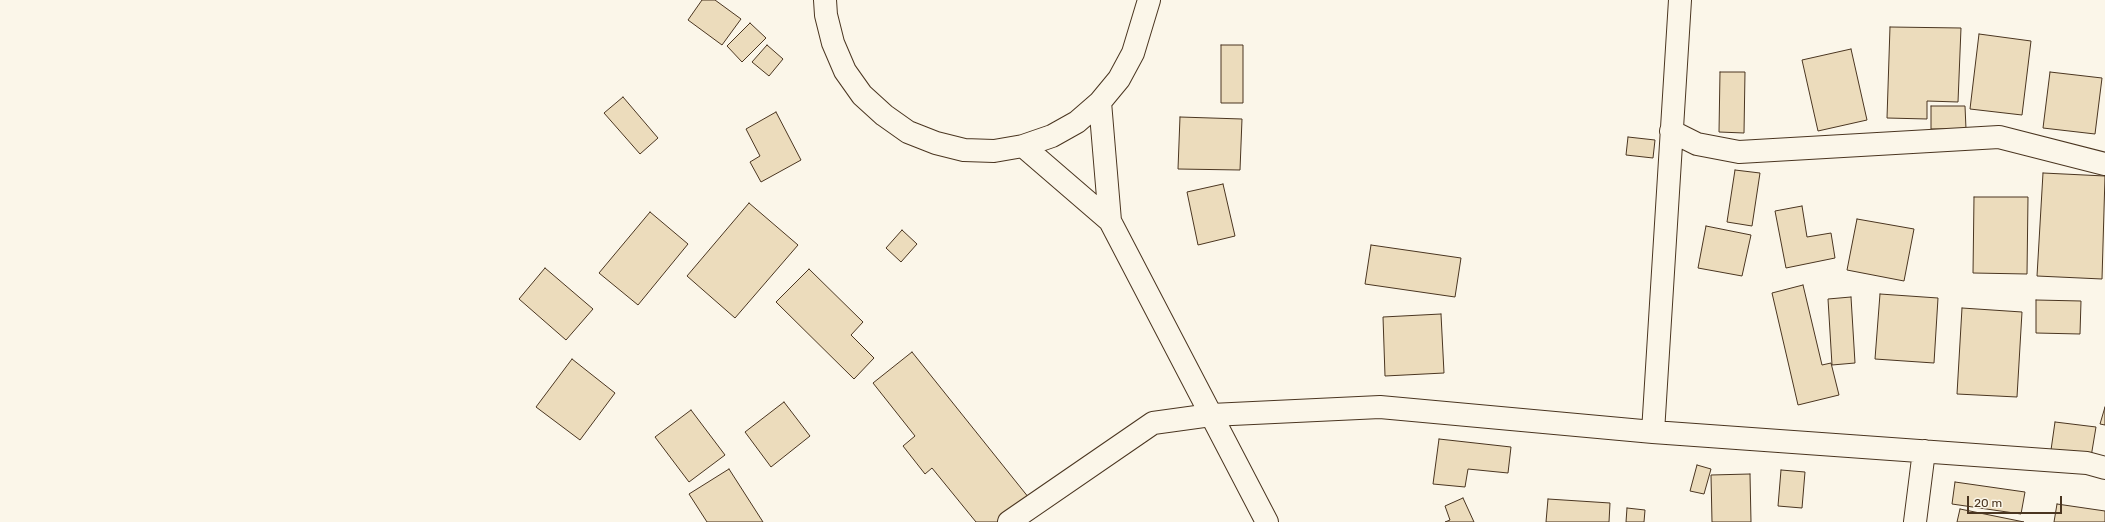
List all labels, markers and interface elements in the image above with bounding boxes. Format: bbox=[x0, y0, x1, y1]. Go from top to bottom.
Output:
scale bar bbox=[1969, 488, 2064, 514]
text: 20 m bbox=[1974, 496, 2002, 510]

